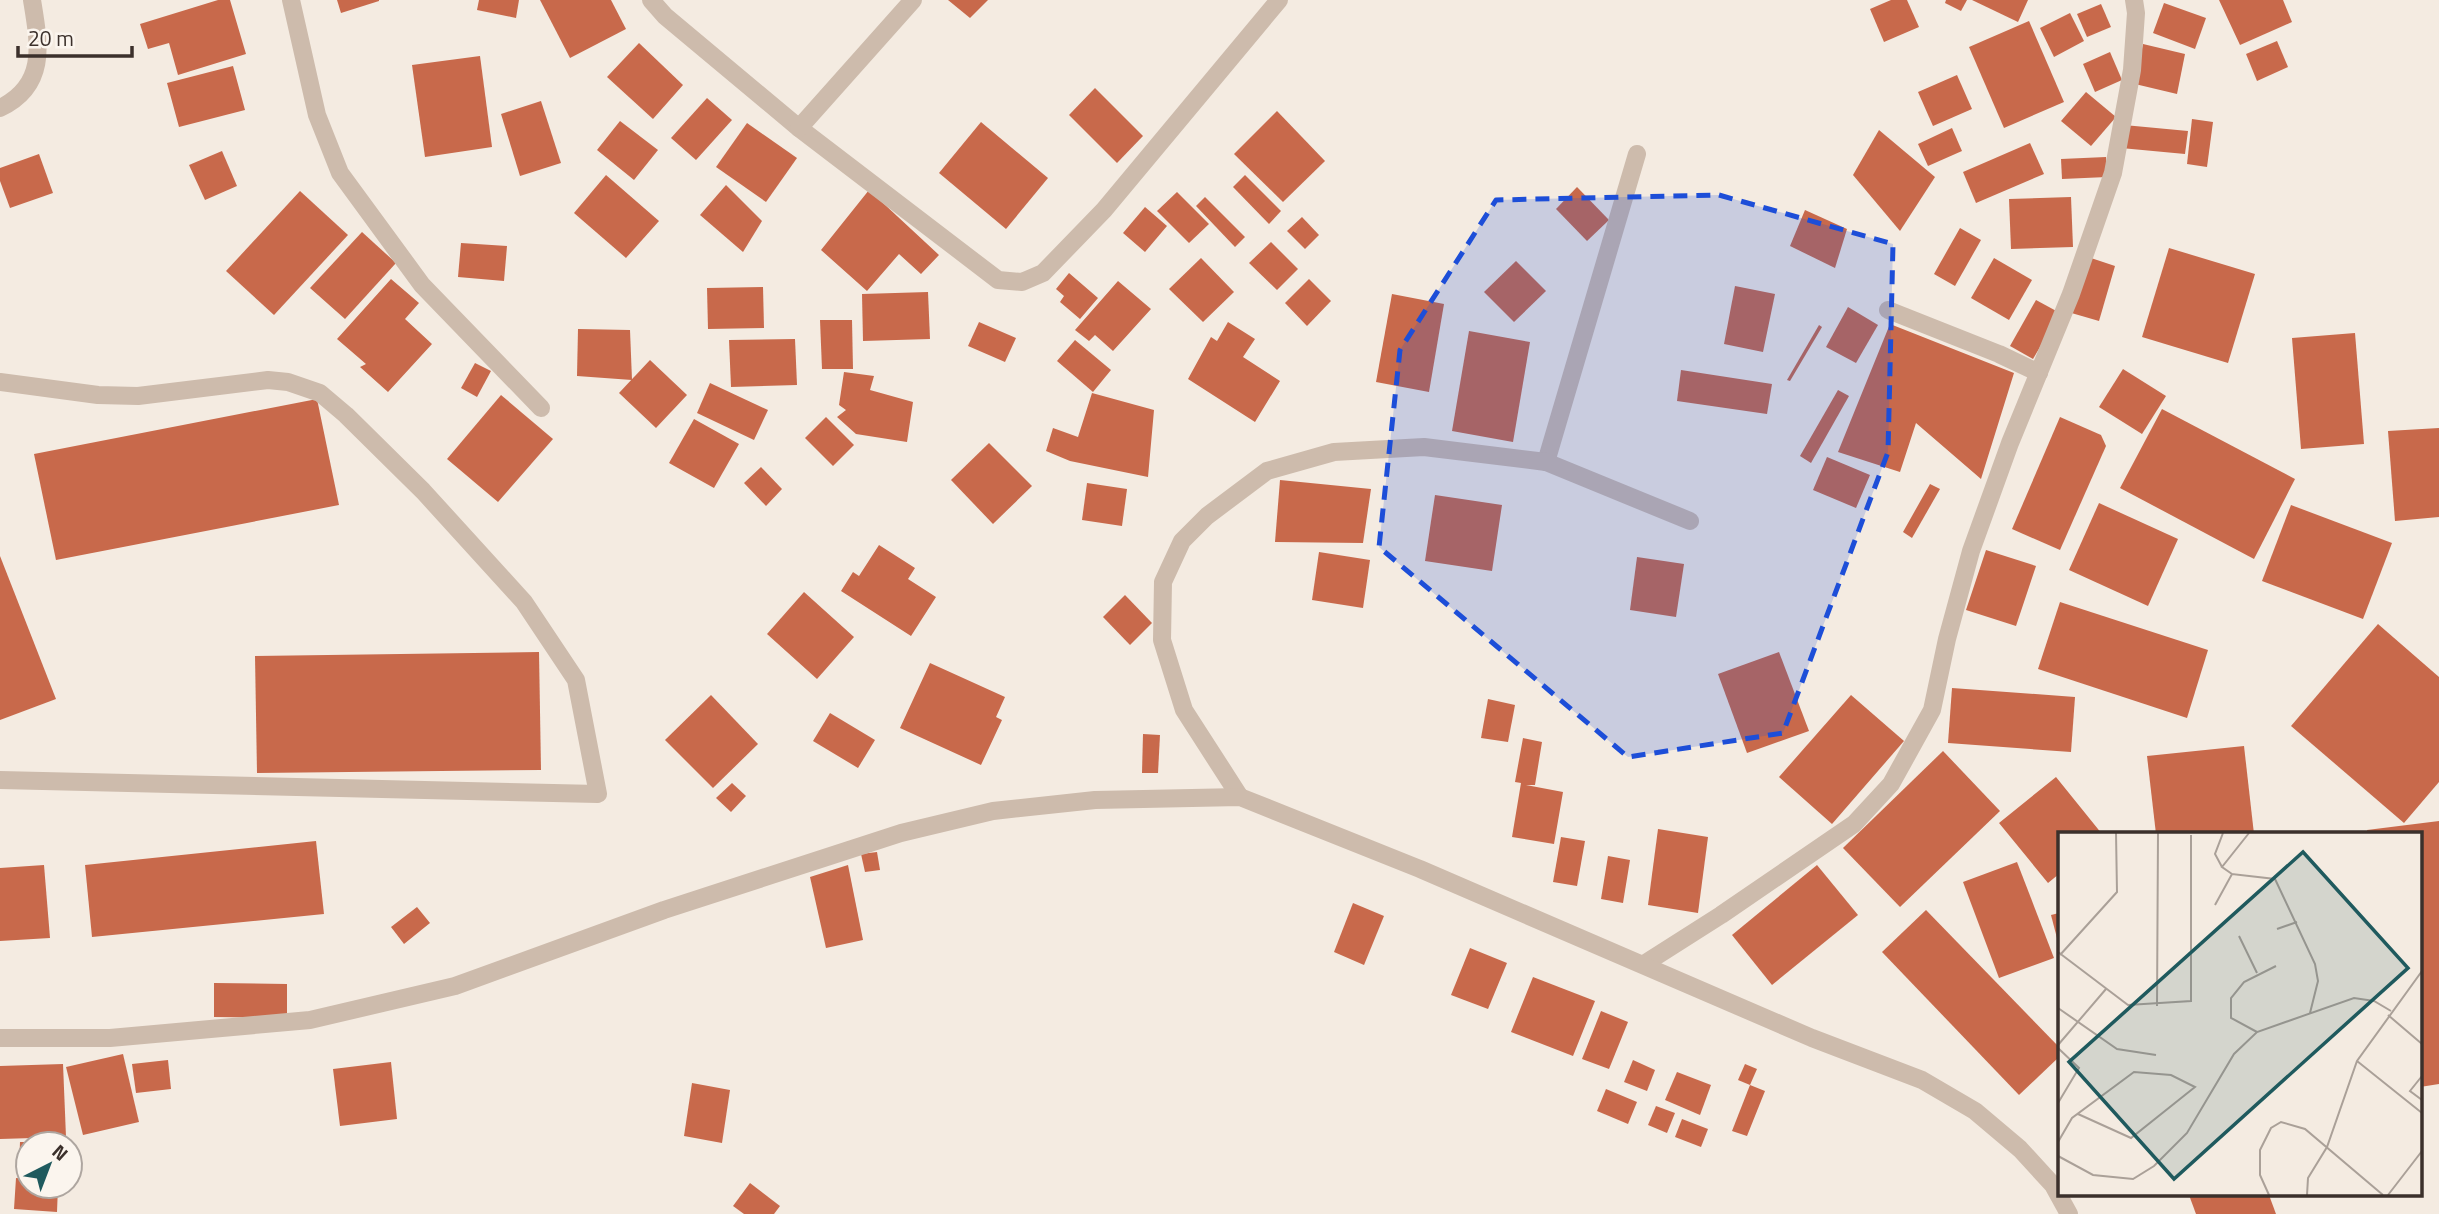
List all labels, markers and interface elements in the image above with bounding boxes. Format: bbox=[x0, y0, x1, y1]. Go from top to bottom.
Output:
scale bar bbox=[18, 14, 131, 58]
text: 20 m bbox=[28, 22, 74, 54]
inset map bbox=[2058, 832, 2422, 1196]
north arrow bbox=[14, 1130, 84, 1200]
text: N bbox=[46, 1137, 75, 1167]

